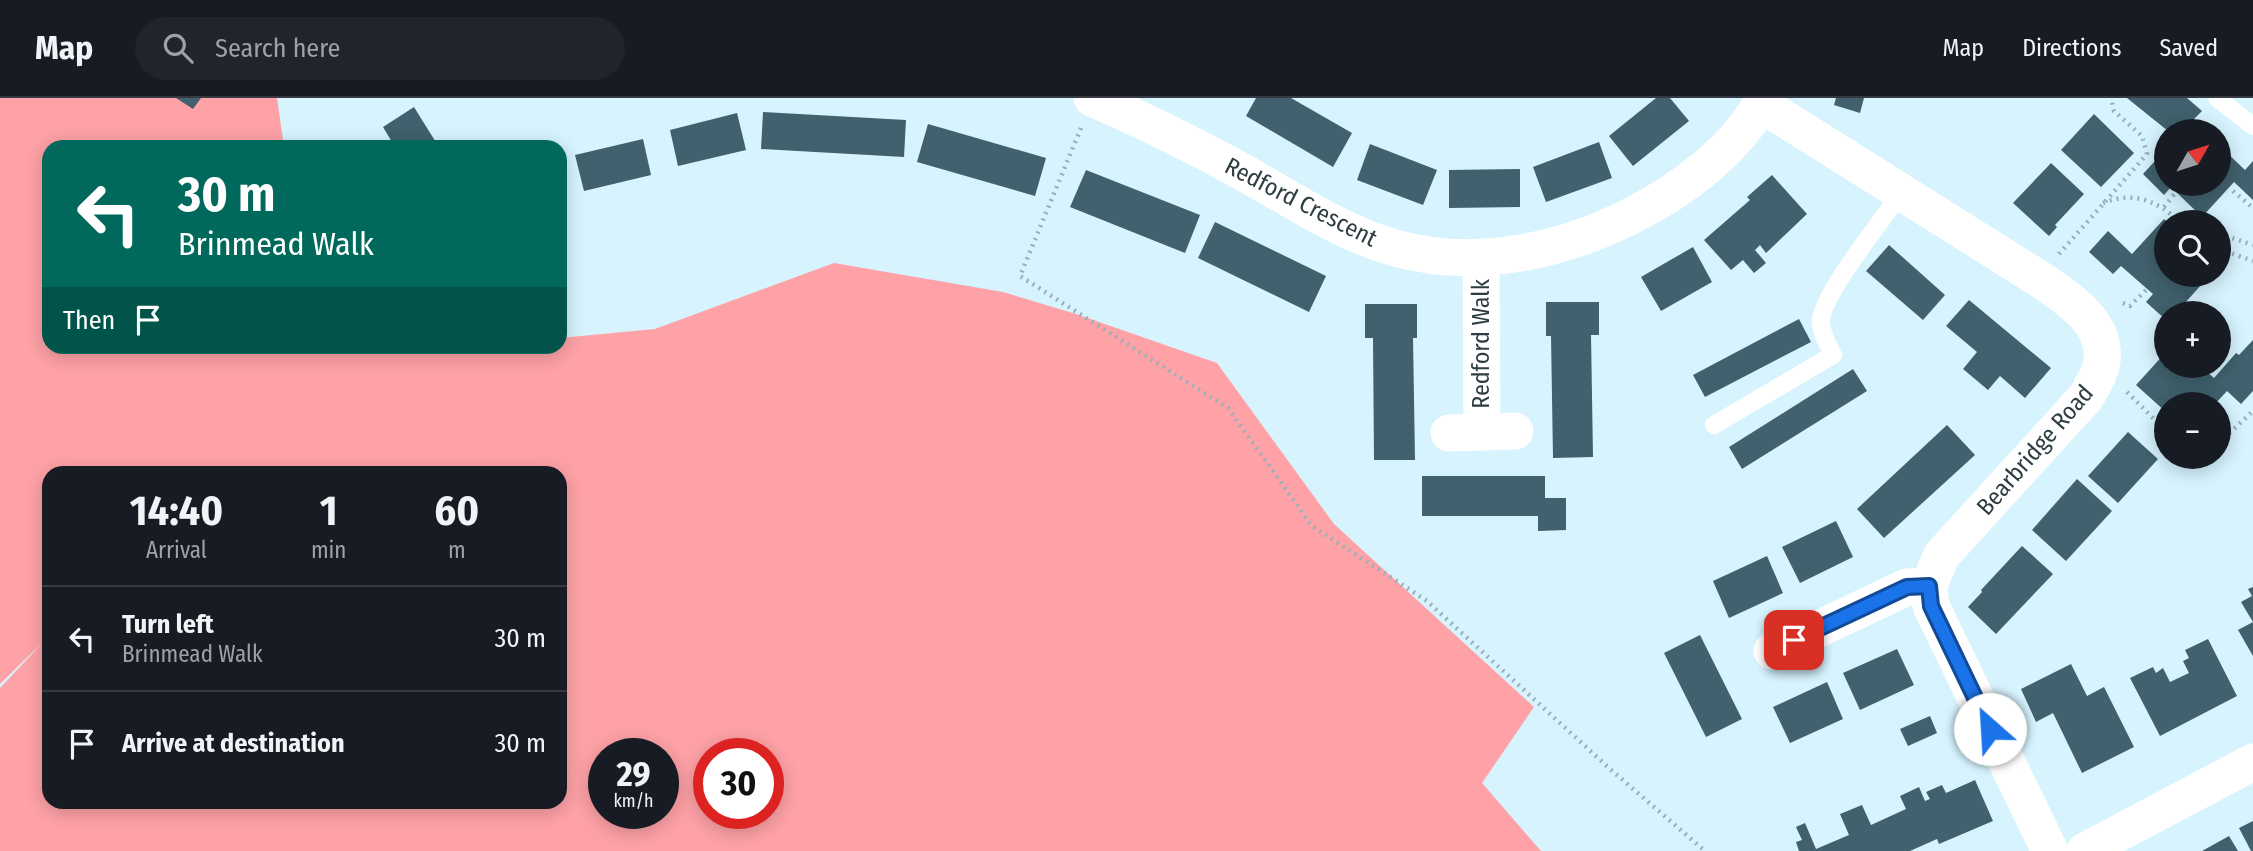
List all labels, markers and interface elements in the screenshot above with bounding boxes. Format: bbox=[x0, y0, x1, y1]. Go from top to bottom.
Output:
search box bbox=[135, 17, 625, 80]
text: Map bbox=[35, 28, 93, 68]
icon: search bbox=[159, 29, 197, 67]
text: Search here bbox=[215, 33, 340, 64]
text: Map bbox=[1943, 34, 1984, 62]
text: Directions bbox=[2022, 34, 2121, 62]
text: Saved bbox=[2159, 34, 2218, 62]
north arrow bbox=[2154, 119, 2231, 196]
map controls bbox=[2154, 119, 2231, 469]
street label: Redford Crescent bbox=[1220, 152, 1382, 252]
text: 30 m bbox=[178, 165, 276, 224]
icon: left bbox=[63, 168, 154, 259]
button: search bbox=[2154, 210, 2231, 287]
text: Brinmead Walk bbox=[178, 225, 374, 263]
street label: Redford Walk bbox=[1467, 278, 1495, 409]
icon: arrive bbox=[129, 301, 167, 339]
button: + bbox=[2154, 301, 2231, 378]
text: Then bbox=[63, 305, 115, 336]
street label: Bearbridge Road bbox=[1971, 379, 2099, 521]
button: − bbox=[2154, 392, 2231, 469]
text: 14:40 bbox=[130, 486, 223, 536]
text: 1 bbox=[320, 486, 338, 536]
text: 60 bbox=[434, 486, 479, 536]
text: Arrival bbox=[146, 536, 207, 564]
text: min bbox=[311, 536, 347, 564]
text: m bbox=[448, 536, 466, 564]
text: Turn left bbox=[122, 609, 214, 640]
pin bbox=[1764, 610, 1824, 670]
icon: left bbox=[63, 620, 101, 658]
icon: arrive bbox=[1775, 621, 1813, 659]
text: 30 m bbox=[495, 623, 546, 654]
text: Brinmead Walk bbox=[122, 640, 263, 668]
position arrow bbox=[1953, 692, 2027, 766]
icon: arrive bbox=[63, 725, 101, 763]
text: Arrive at destination bbox=[122, 728, 345, 759]
text: 30 m bbox=[495, 728, 546, 759]
speed limit sign: 30 bbox=[693, 738, 784, 829]
text: 29 bbox=[616, 753, 651, 795]
text: km/h bbox=[613, 790, 654, 812]

